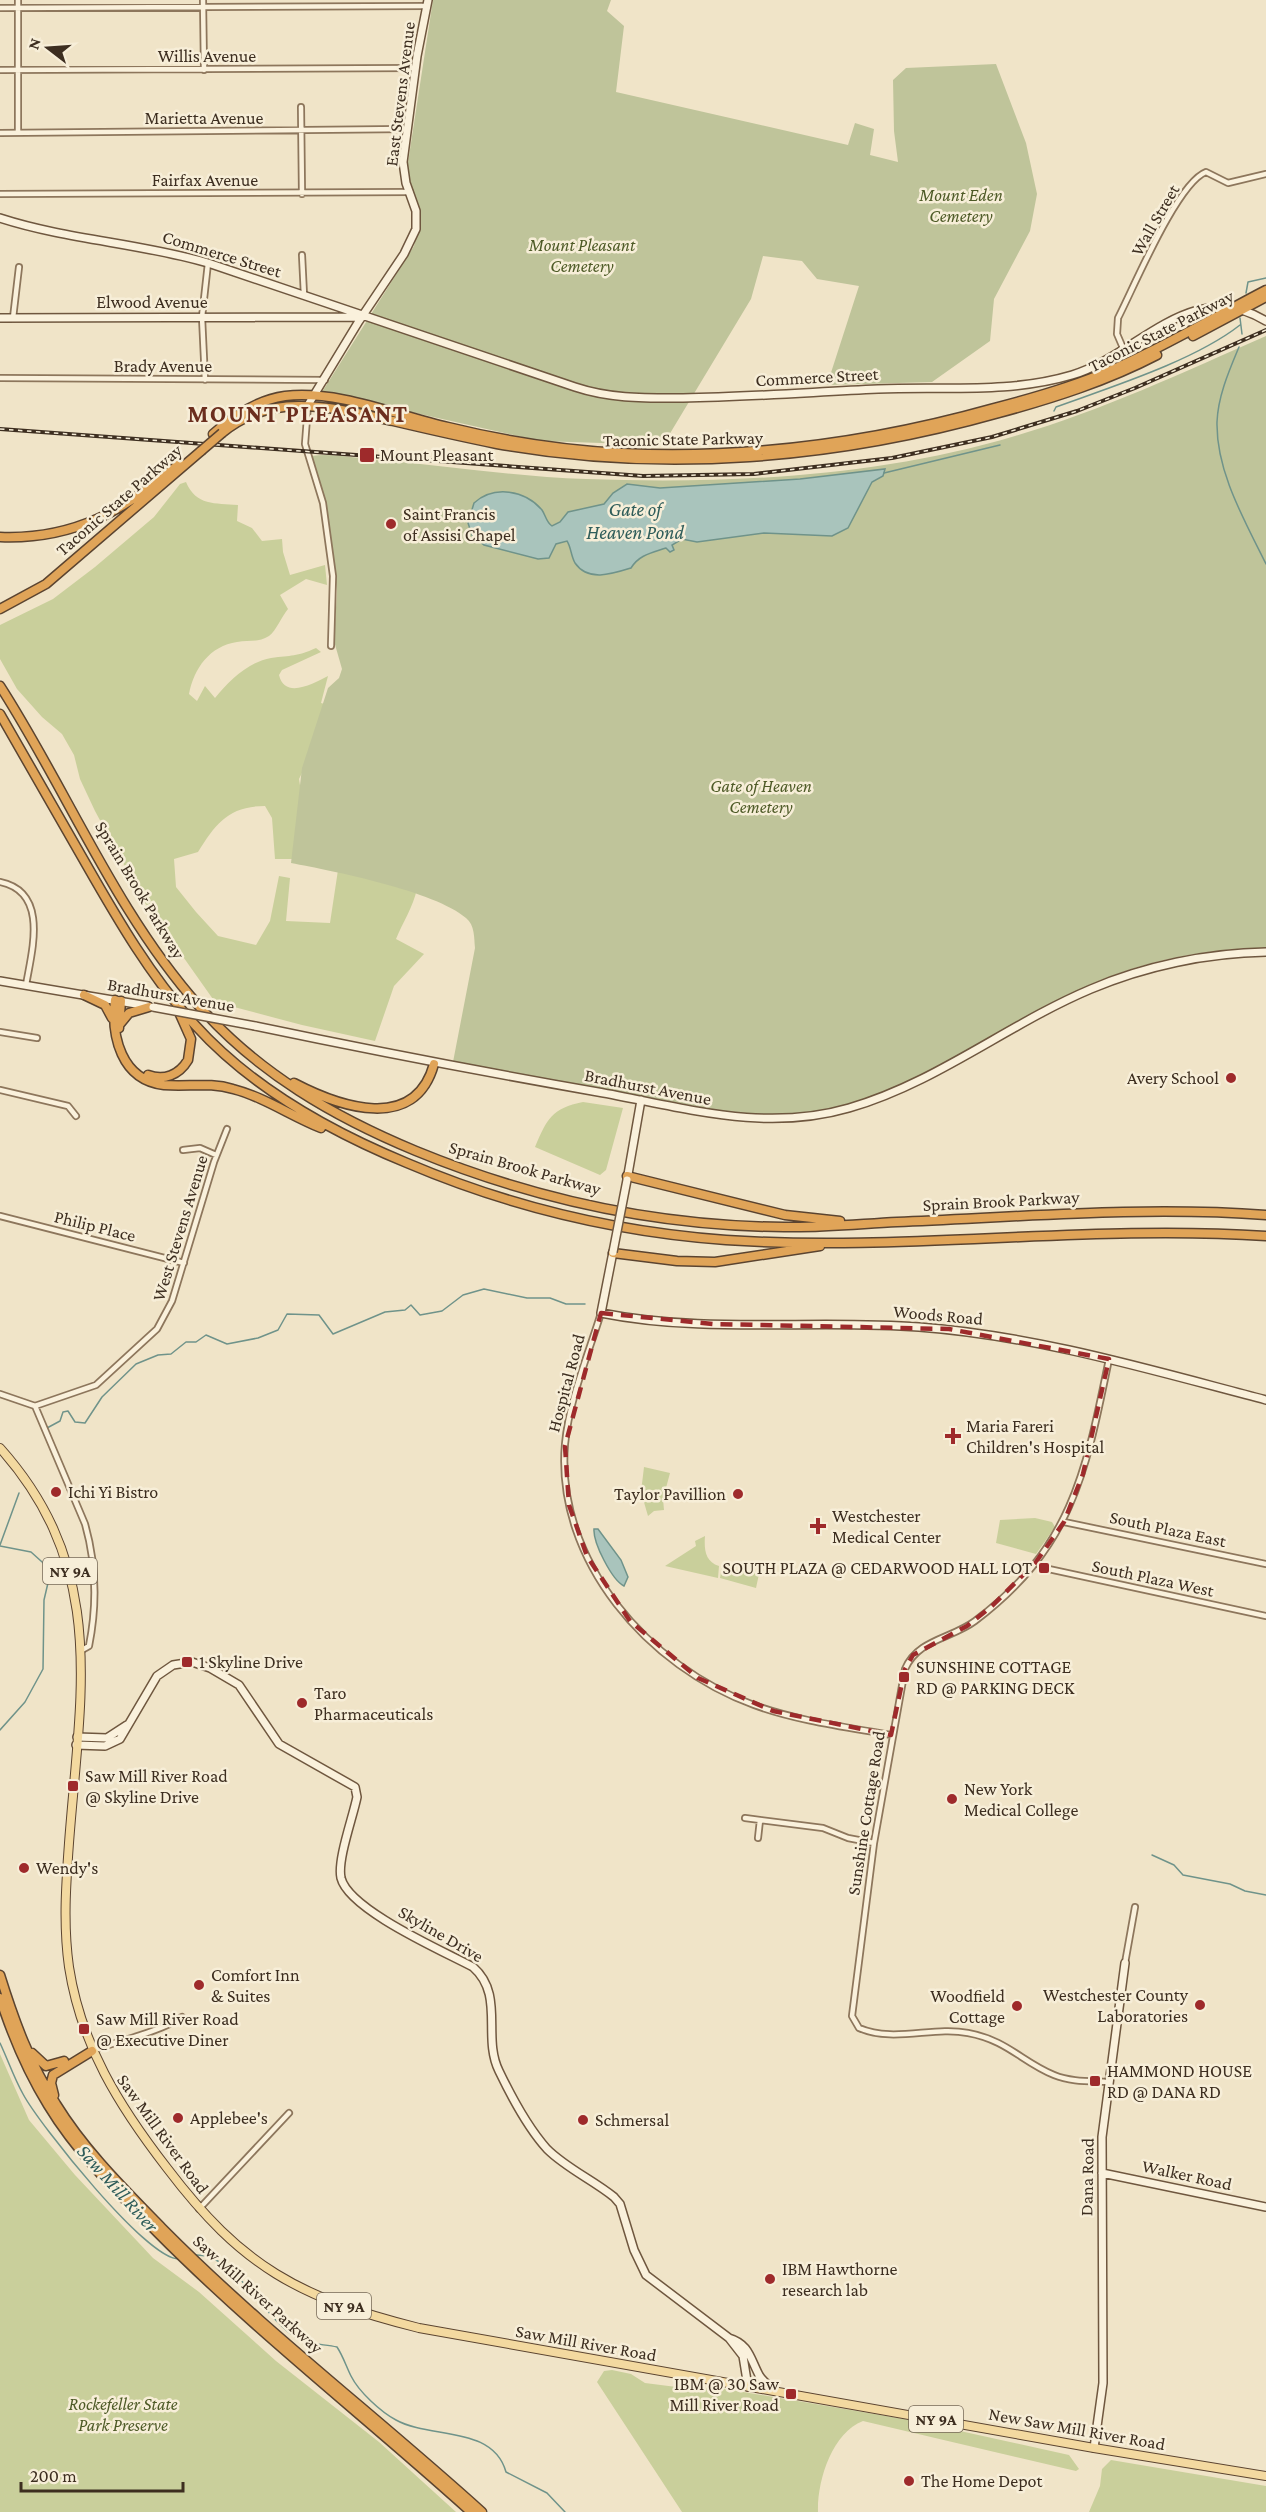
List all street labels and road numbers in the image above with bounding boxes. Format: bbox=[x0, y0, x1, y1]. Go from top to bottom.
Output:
street label: East Stevens Avenue bbox=[381, 20, 419, 168]
street label: Willis Avenue bbox=[158, 46, 256, 66]
street label: Marietta Avenue bbox=[145, 108, 264, 128]
street label: Fairfax Avenue bbox=[152, 170, 258, 190]
street label: Wall Street bbox=[1127, 180, 1184, 259]
street label: Commerce Street bbox=[160, 226, 285, 282]
street label: Taconic State Parkway bbox=[1085, 285, 1238, 376]
street label: Elwood Avenue bbox=[96, 292, 208, 312]
street label: Brady Avenue bbox=[114, 356, 212, 376]
street label: Commerce Street bbox=[755, 364, 880, 390]
street label: Taconic State Parkway bbox=[603, 428, 764, 450]
street label: Taconic State Parkway bbox=[52, 439, 187, 560]
street label: Sprain Brook Parkway bbox=[91, 818, 189, 963]
street label: Bradhurst Avenue bbox=[106, 974, 236, 1016]
street label: Bradhurst Avenue bbox=[583, 1065, 713, 1109]
street label: Sprain Brook Parkway bbox=[447, 1137, 604, 1199]
street label: West Stevens Avenue bbox=[148, 1153, 212, 1303]
street label: Sprain Brook Parkway bbox=[922, 1187, 1081, 1215]
street label: Philip Place bbox=[52, 1206, 138, 1246]
street label: Woods Road bbox=[892, 1301, 984, 1329]
street label: Hospital Road bbox=[543, 1331, 589, 1434]
street label: South Plaza East bbox=[1108, 1507, 1229, 1551]
street label: South Plaza West bbox=[1090, 1555, 1217, 1601]
road number: NY 9A bbox=[43, 1558, 97, 1584]
street label: Sunshine Cottage Road bbox=[843, 1729, 889, 1897]
street label: Skyline Drive bbox=[395, 1902, 487, 1966]
street label: Saw Mill River Road bbox=[112, 2070, 214, 2198]
street label: Dana Road bbox=[1076, 2137, 1098, 2216]
street label: Walker Road bbox=[1140, 2156, 1234, 2194]
street label: Saw Mill River Parkway bbox=[189, 2230, 327, 2358]
road number: NY 9A bbox=[317, 2293, 371, 2319]
street label: Saw Mill River Road bbox=[514, 2321, 659, 2365]
street label: New Saw Mill River Road bbox=[987, 2404, 1167, 2454]
road number: NY 9A bbox=[909, 2406, 963, 2432]

